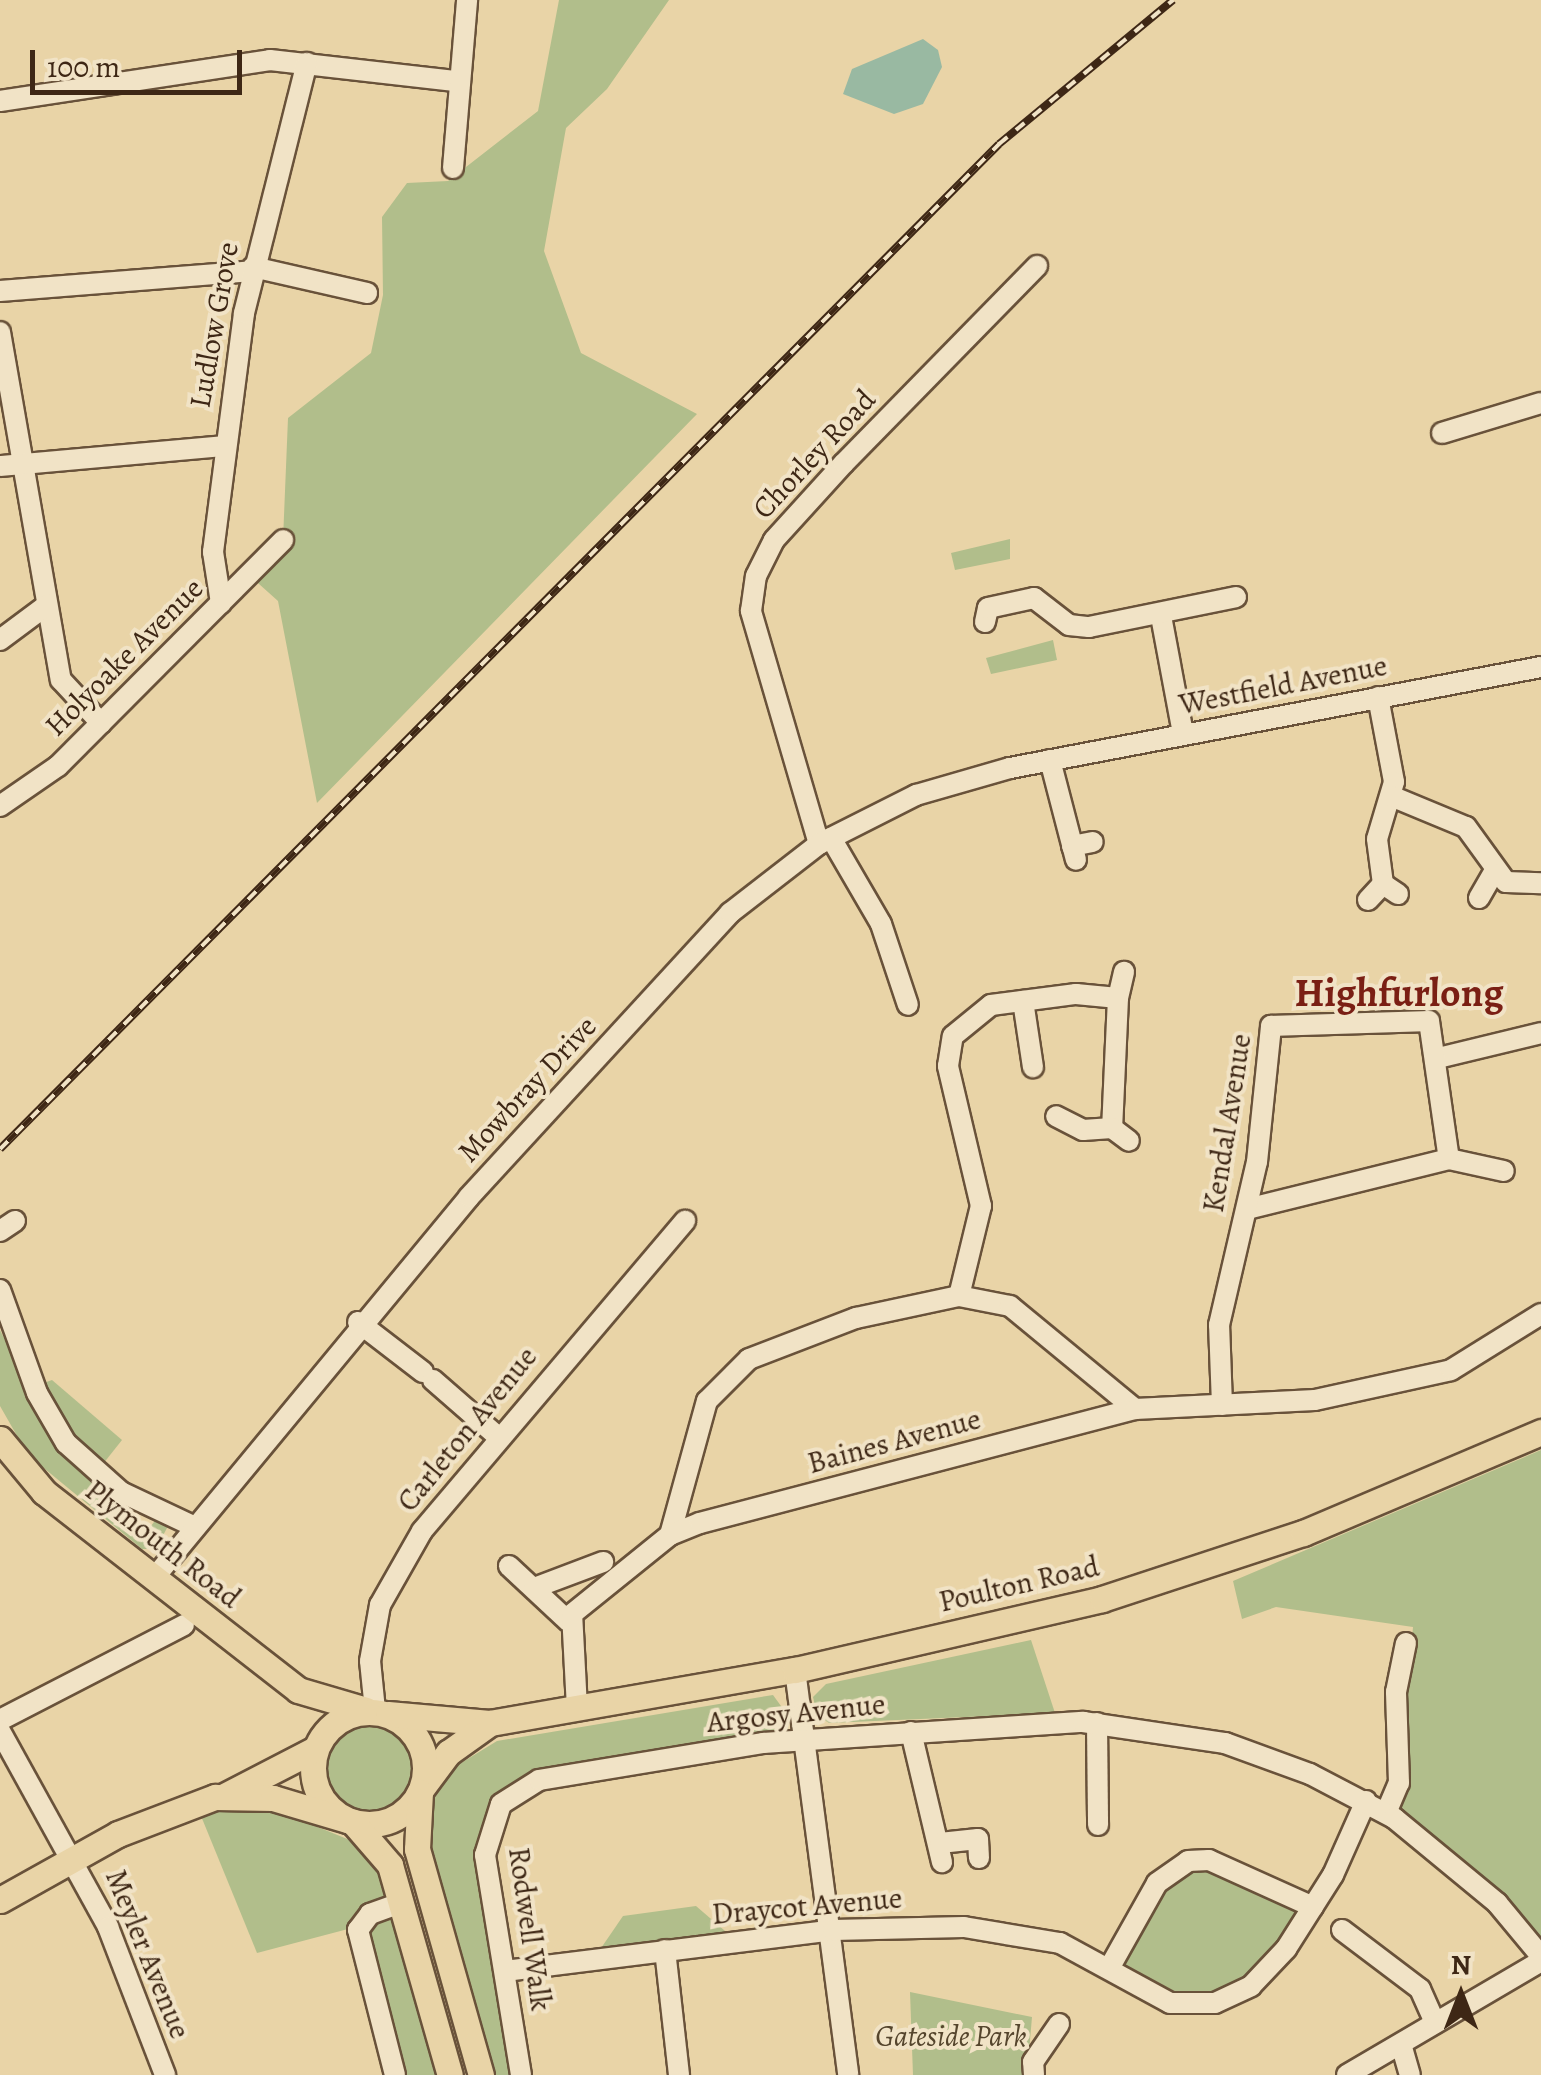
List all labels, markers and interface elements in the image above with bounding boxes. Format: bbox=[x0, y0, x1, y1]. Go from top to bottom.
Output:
scale bar bbox=[35, 30, 248, 92]
text: 100 m bbox=[47, 47, 120, 87]
street label: Ludlow Grove bbox=[182, 239, 246, 411]
street label: Chorley Road bbox=[745, 382, 883, 526]
street label: Holyoake Avenue bbox=[37, 570, 211, 744]
street label: Westfield Avenue bbox=[1176, 647, 1390, 723]
district label: Highfurlong bbox=[1294, 969, 1504, 1017]
street label: Mowbray Drive bbox=[450, 1008, 604, 1170]
street label: Kendal Avenue bbox=[1195, 1031, 1259, 1215]
street label: Carleton Avenue bbox=[390, 1339, 544, 1519]
street label: Baines Avenue bbox=[804, 1401, 984, 1481]
street label: Plymouth Road bbox=[78, 1472, 248, 1616]
street label: Poulton Road bbox=[935, 1548, 1103, 1620]
street label: Argosy Avenue bbox=[705, 1686, 887, 1740]
street label: Rodwell Walk bbox=[501, 1845, 559, 2013]
street label: Meyler Avenue bbox=[98, 1864, 198, 2044]
street label: Draycot Avenue bbox=[710, 1880, 904, 1932]
north arrow bbox=[1411, 1945, 1511, 2045]
text: N bbox=[1451, 1946, 1471, 1984]
park label: Gateside Park bbox=[875, 2018, 1027, 2054]

